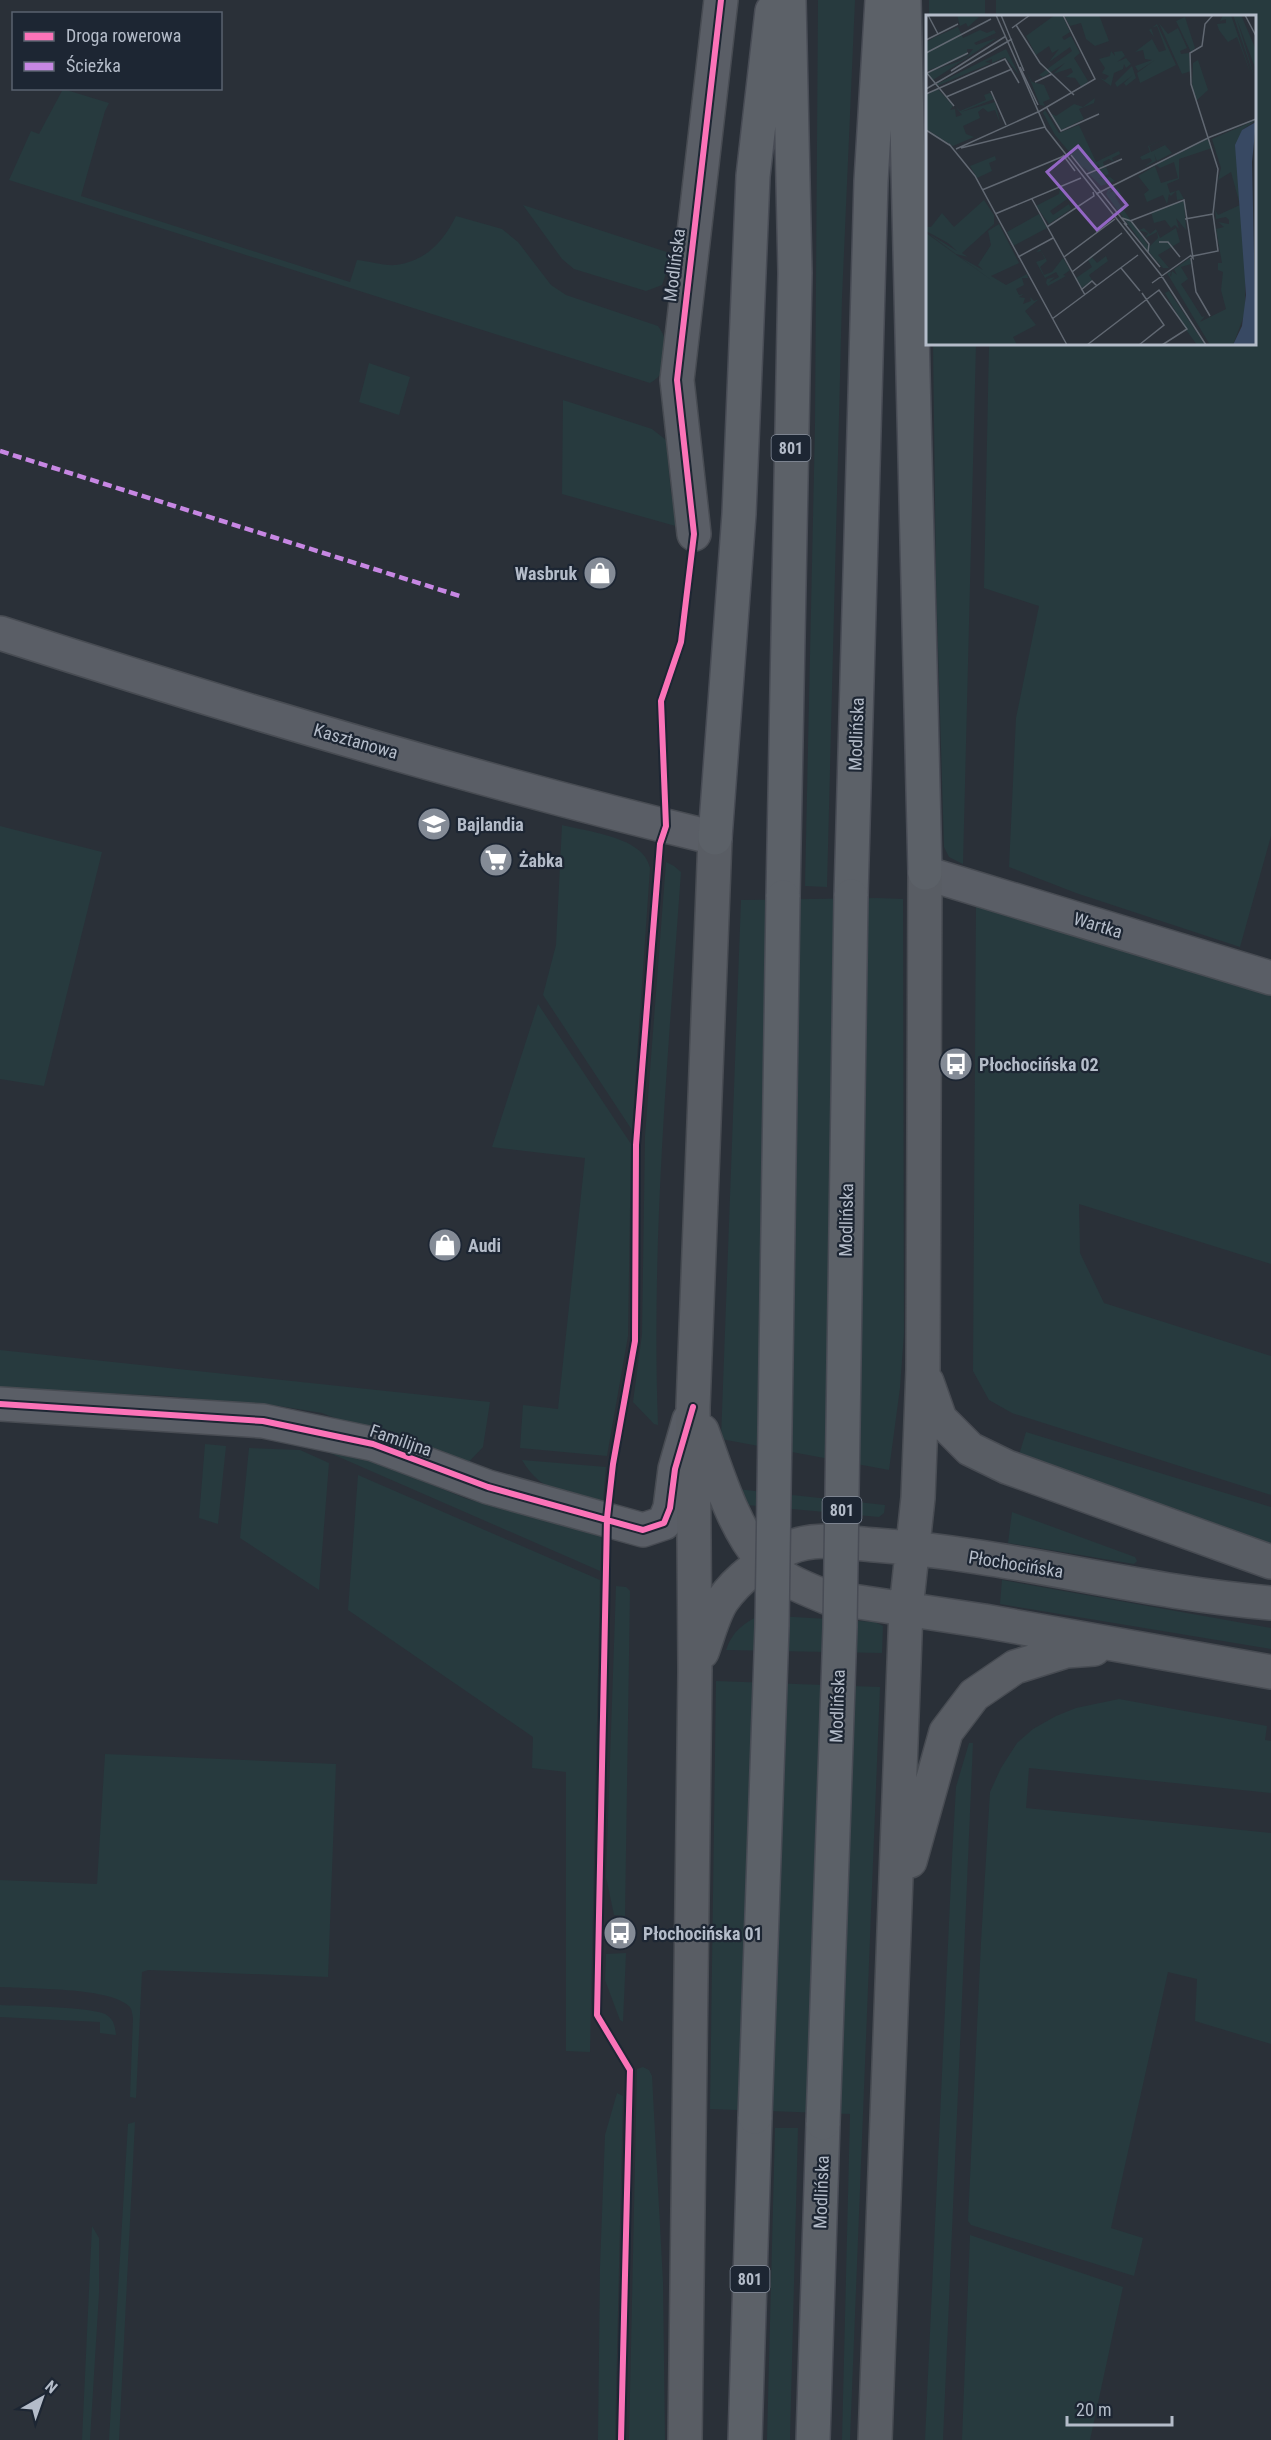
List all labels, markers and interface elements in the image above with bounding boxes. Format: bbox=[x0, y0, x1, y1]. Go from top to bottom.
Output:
legend bbox=[12, 12, 222, 90]
inset map bbox=[926, 15, 1256, 345]
text: Droga rowerowa bbox=[66, 25, 181, 46]
text: Ścieżka bbox=[66, 55, 121, 76]
street label: Modlińska bbox=[659, 227, 689, 303]
road number: 801 bbox=[772, 435, 810, 461]
shop icon: Wasbruk bbox=[582, 555, 618, 591]
place label: Wasbruk bbox=[515, 563, 577, 584]
street label: Modlińska bbox=[844, 697, 868, 771]
street label: Kasztanowa bbox=[311, 719, 401, 763]
school or university icon: Bajlandia bbox=[416, 806, 452, 842]
place label: Bajlandia bbox=[457, 814, 524, 835]
supermarket icon: Żabka bbox=[478, 842, 514, 878]
place label: Żabka bbox=[519, 850, 563, 871]
street label: Wartka bbox=[1071, 908, 1125, 942]
bus stop icon: Płochocińska 02 bbox=[938, 1046, 974, 1082]
place label: Płochocińska 02 bbox=[979, 1054, 1099, 1075]
street label: Modlińska bbox=[835, 1183, 857, 1257]
shop icon: Audi bbox=[427, 1227, 463, 1263]
place label: Audi bbox=[468, 1235, 501, 1256]
street label: Familijna bbox=[367, 1420, 435, 1460]
road number: 801 bbox=[822, 1497, 862, 1523]
street label: Płochocińska bbox=[967, 1546, 1065, 1582]
street label: Modlińska bbox=[825, 1669, 849, 1743]
bus stop icon: Płochocińska 01 bbox=[602, 1915, 638, 1951]
place label: Płochocińska 01 bbox=[643, 1923, 763, 1944]
street label: Modlińska bbox=[809, 2155, 833, 2229]
road number: 801 bbox=[730, 2266, 770, 2292]
north arrow bbox=[12, 2368, 72, 2428]
text: N bbox=[41, 2376, 61, 2397]
scale bar bbox=[1067, 2389, 1172, 2427]
text: 20 m bbox=[1076, 2399, 1111, 2420]

